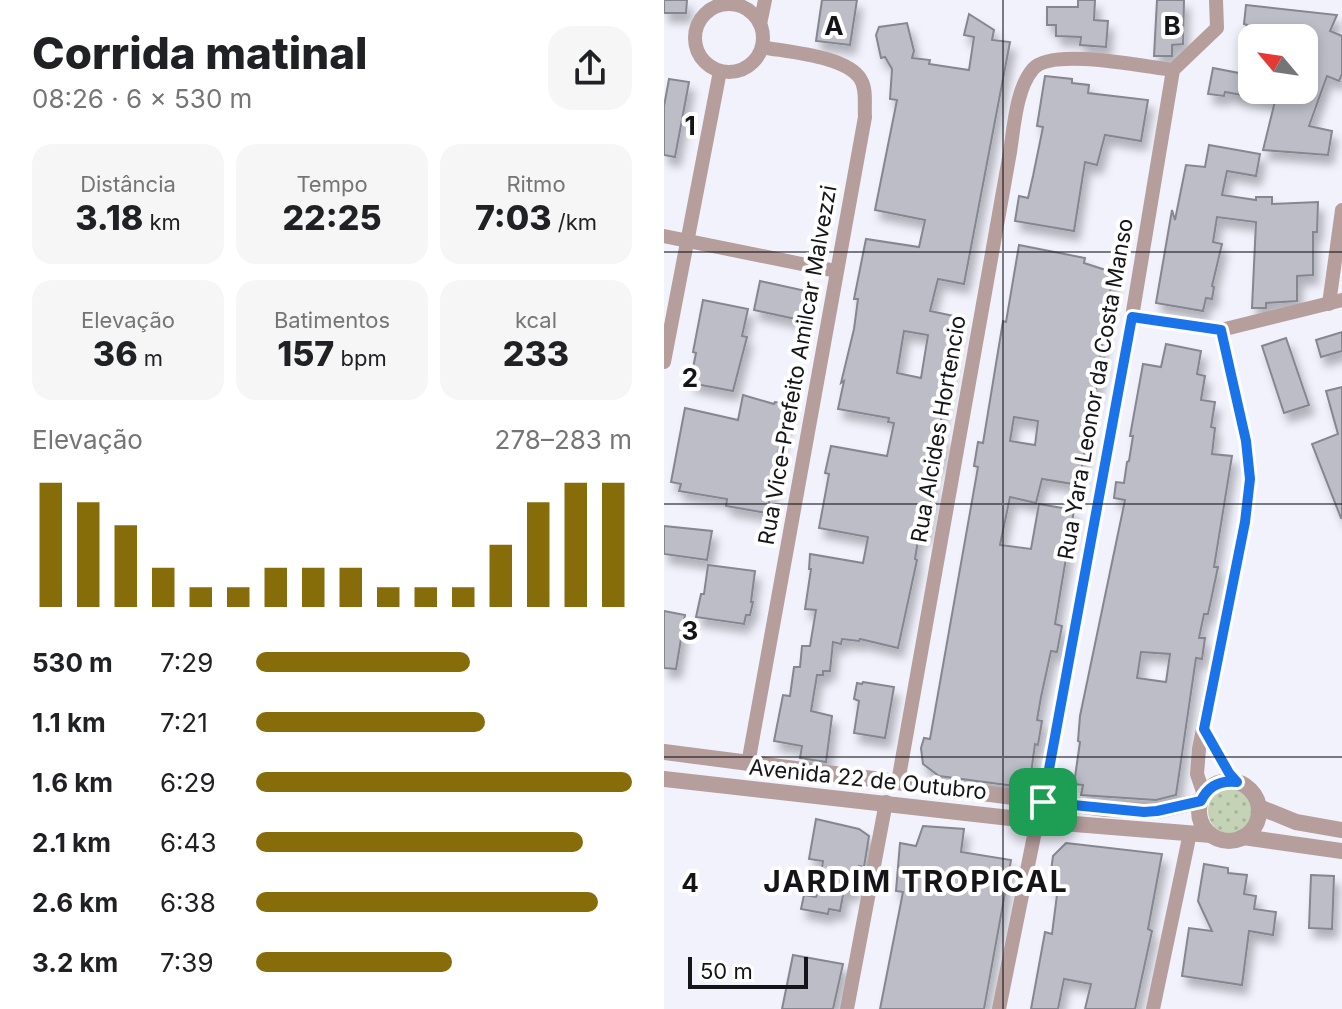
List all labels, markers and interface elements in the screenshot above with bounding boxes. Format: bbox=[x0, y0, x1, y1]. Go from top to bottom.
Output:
text: A bbox=[824, 10, 844, 41]
text: B bbox=[1163, 10, 1181, 41]
north arrow bbox=[1238, 24, 1318, 104]
map controls bbox=[1238, 24, 1318, 104]
text: Corrida matinal bbox=[32, 26, 368, 80]
button: share bbox=[548, 26, 632, 110]
text: 08:26 · 6 × 530 m bbox=[32, 83, 252, 114]
text: 1 bbox=[684, 110, 696, 141]
text: Distância bbox=[80, 171, 176, 197]
text: Tempo bbox=[296, 171, 368, 197]
text: Ritmo bbox=[506, 171, 566, 197]
street label: Rua Vice-Prefeito Amilcar Malvezzi bbox=[753, 183, 841, 547]
text: 3.18 bbox=[75, 197, 143, 238]
text: 22:25 bbox=[282, 197, 382, 238]
text: 7:03 bbox=[475, 197, 552, 238]
text: km bbox=[143, 209, 181, 235]
text: /km bbox=[552, 209, 597, 235]
street label: Rua Yara Leonor da Costa Manso bbox=[1052, 216, 1138, 562]
text: Elevação bbox=[81, 307, 175, 333]
text: Batimentos bbox=[274, 307, 390, 333]
text: kcal bbox=[515, 307, 557, 333]
street label: Rua Alcides Hortencio bbox=[905, 313, 971, 545]
text: 36 bbox=[93, 333, 138, 374]
text: 157 bbox=[277, 333, 334, 374]
text: 233 bbox=[503, 333, 569, 374]
text: m bbox=[138, 345, 163, 371]
text: bpm bbox=[334, 345, 387, 371]
text: 2 bbox=[682, 362, 698, 393]
text: Elevação bbox=[32, 424, 143, 455]
text: 278–283 m bbox=[495, 424, 632, 455]
text: 3 bbox=[682, 615, 698, 646]
text: 530 m bbox=[32, 647, 113, 678]
text: 7:29 bbox=[160, 647, 213, 678]
text: 1.1 km bbox=[32, 707, 106, 738]
text: 7:21 bbox=[160, 707, 208, 738]
street label: Avenida 22 de Outubro bbox=[748, 754, 988, 804]
text: 1.6 km bbox=[32, 767, 113, 798]
text: 6:29 bbox=[160, 767, 216, 798]
pin bbox=[1009, 768, 1077, 836]
icon: arrive bbox=[1021, 780, 1065, 824]
text: 2.1 km bbox=[32, 827, 111, 858]
text: 6:43 bbox=[160, 827, 216, 858]
district label: JARDIM TROPICAL bbox=[763, 863, 1069, 899]
text: 4 bbox=[681, 867, 699, 898]
text: 2.6 km bbox=[32, 887, 118, 918]
text: 6:38 bbox=[160, 887, 216, 918]
text: 3.2 km bbox=[32, 947, 118, 978]
text: 7:39 bbox=[160, 947, 214, 978]
scale bar bbox=[688, 953, 808, 989]
text: 50 m bbox=[700, 958, 753, 984]

